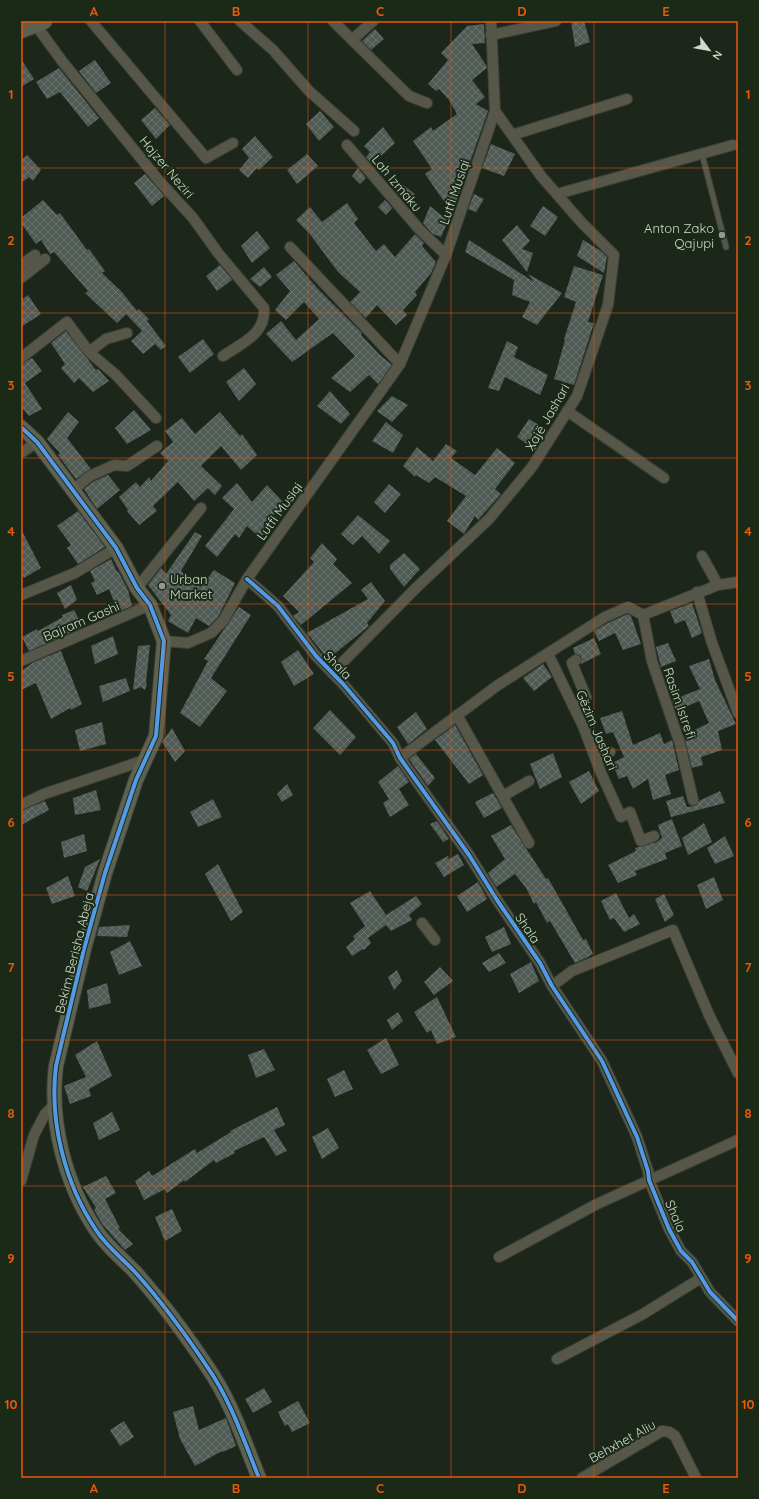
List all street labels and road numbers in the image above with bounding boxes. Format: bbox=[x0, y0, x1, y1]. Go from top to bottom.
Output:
street label: Hajzer Neziri bbox=[136, 133, 198, 201]
street label: Lah Izmaku bbox=[369, 151, 425, 215]
street label: Lutfi Musiqi bbox=[435, 158, 473, 226]
street label: Xajë Jashari bbox=[521, 381, 573, 453]
street label: Lutfi Musiqi bbox=[253, 479, 305, 543]
street label: Bajram Gashi bbox=[40, 598, 122, 644]
street label: Shala bbox=[321, 647, 355, 683]
street label: Rasim Istrefi bbox=[660, 665, 700, 741]
street label: Gëzim Jashari bbox=[573, 688, 621, 772]
street label: Bekim Berisha Abeja bbox=[51, 891, 97, 1015]
street label: Shala bbox=[512, 910, 544, 946]
street label: Shala bbox=[662, 1197, 690, 1235]
street label: Behxhet Aliu bbox=[586, 1416, 658, 1466]

